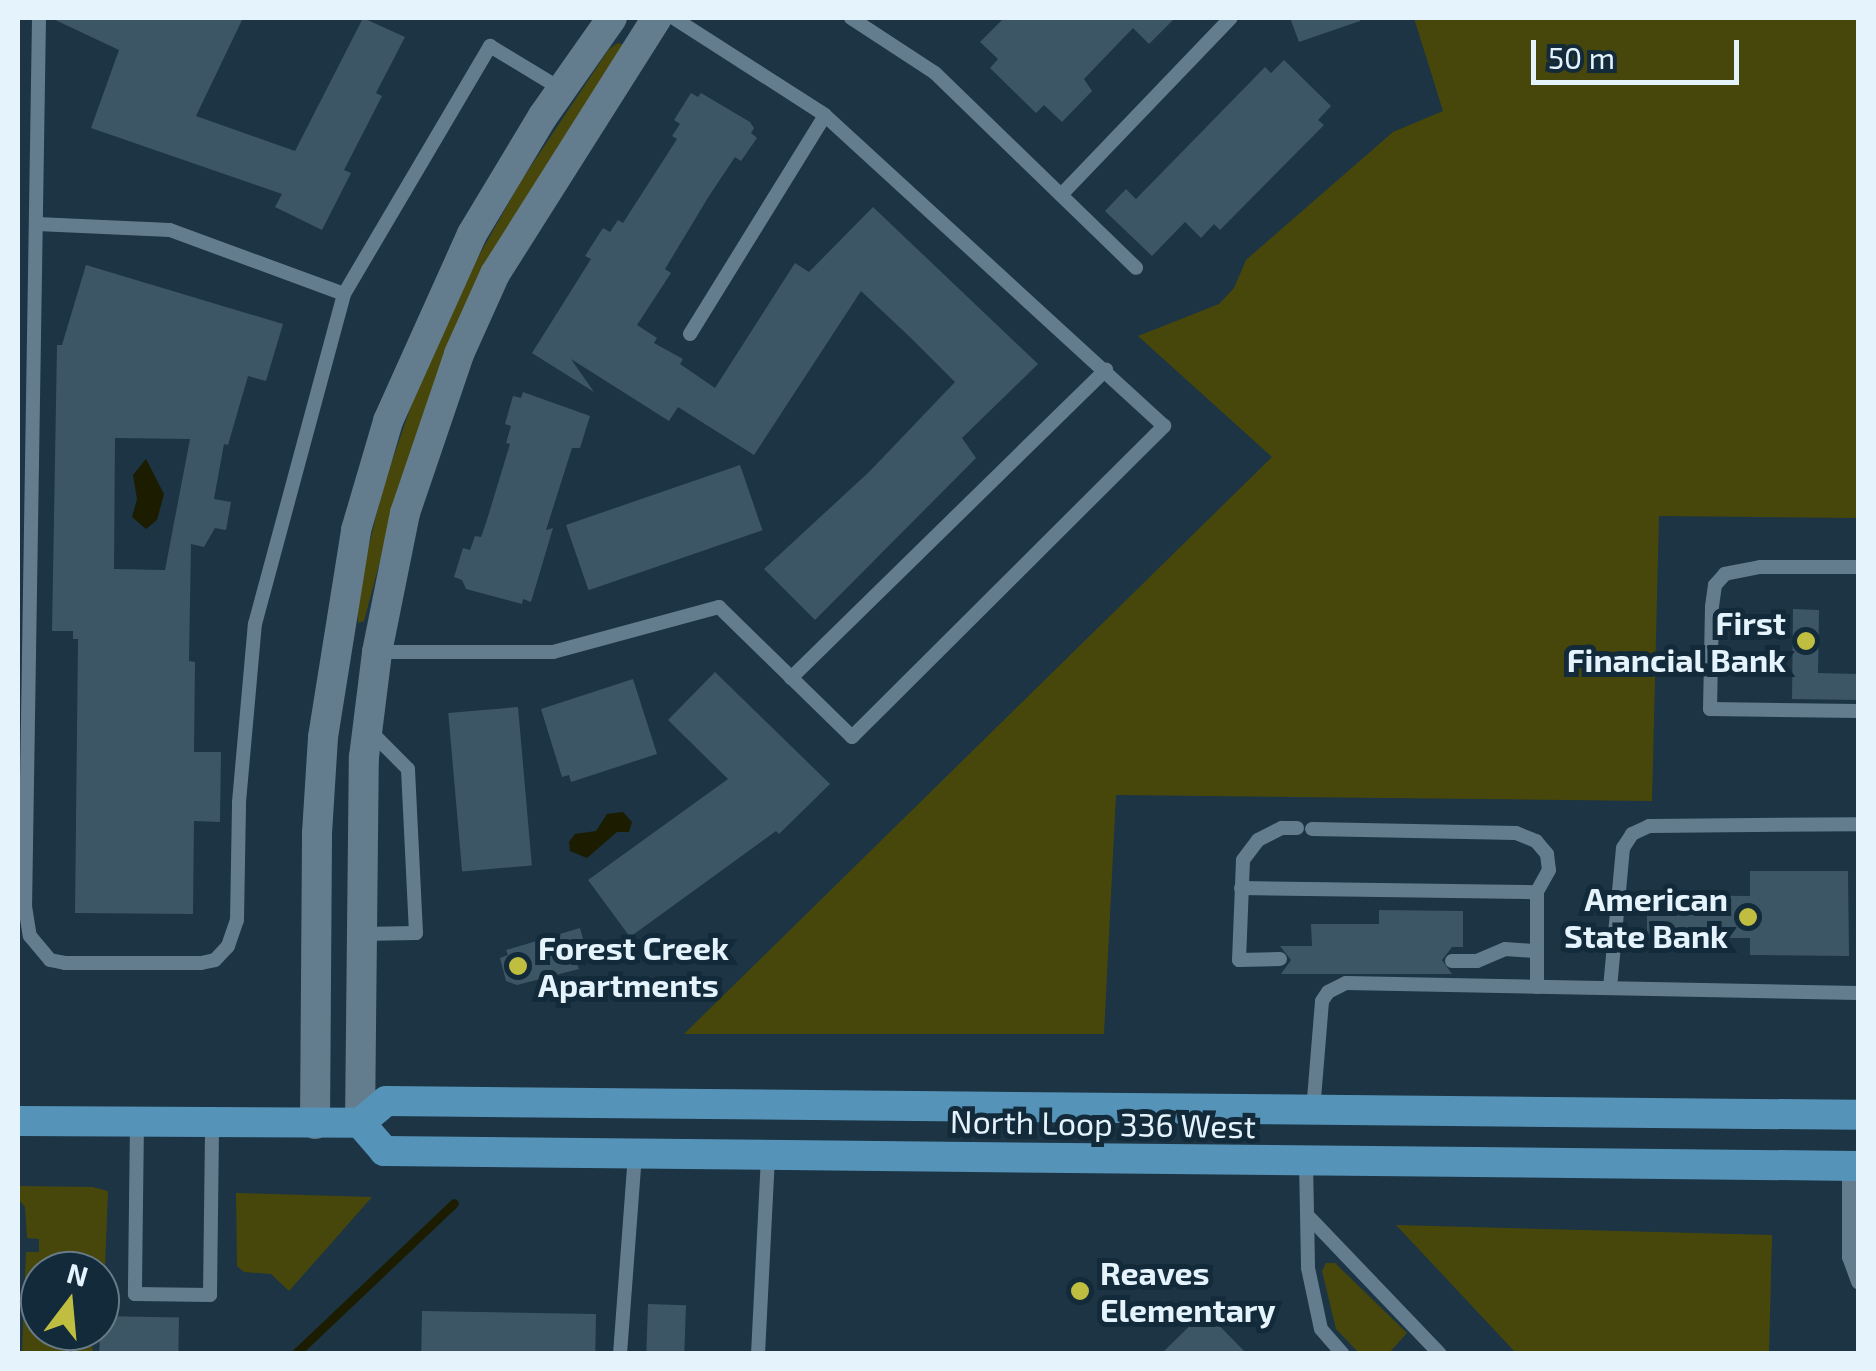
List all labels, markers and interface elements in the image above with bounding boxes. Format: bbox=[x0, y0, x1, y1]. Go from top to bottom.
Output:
scale bar bbox=[1536, 20, 1744, 82]
text: 50 m bbox=[1548, 39, 1615, 75]
place label: First Financial Bank bbox=[1566, 604, 1786, 679]
marker: First Financial Bank bbox=[1795, 630, 1817, 652]
place label: American State Bank bbox=[1564, 880, 1728, 955]
marker: American State Bank bbox=[1737, 906, 1759, 928]
place label: Forest Creek Apartments bbox=[538, 929, 729, 1004]
marker: Forest Creek Apartments bbox=[507, 955, 529, 977]
street label: North Loop 336 West bbox=[950, 1101, 1256, 1145]
north arrow bbox=[20, 1251, 120, 1351]
place label: Reaves Elementary bbox=[1100, 1254, 1276, 1329]
text: N bbox=[63, 1255, 92, 1293]
marker: Reaves Elementary bbox=[1069, 1280, 1091, 1302]

